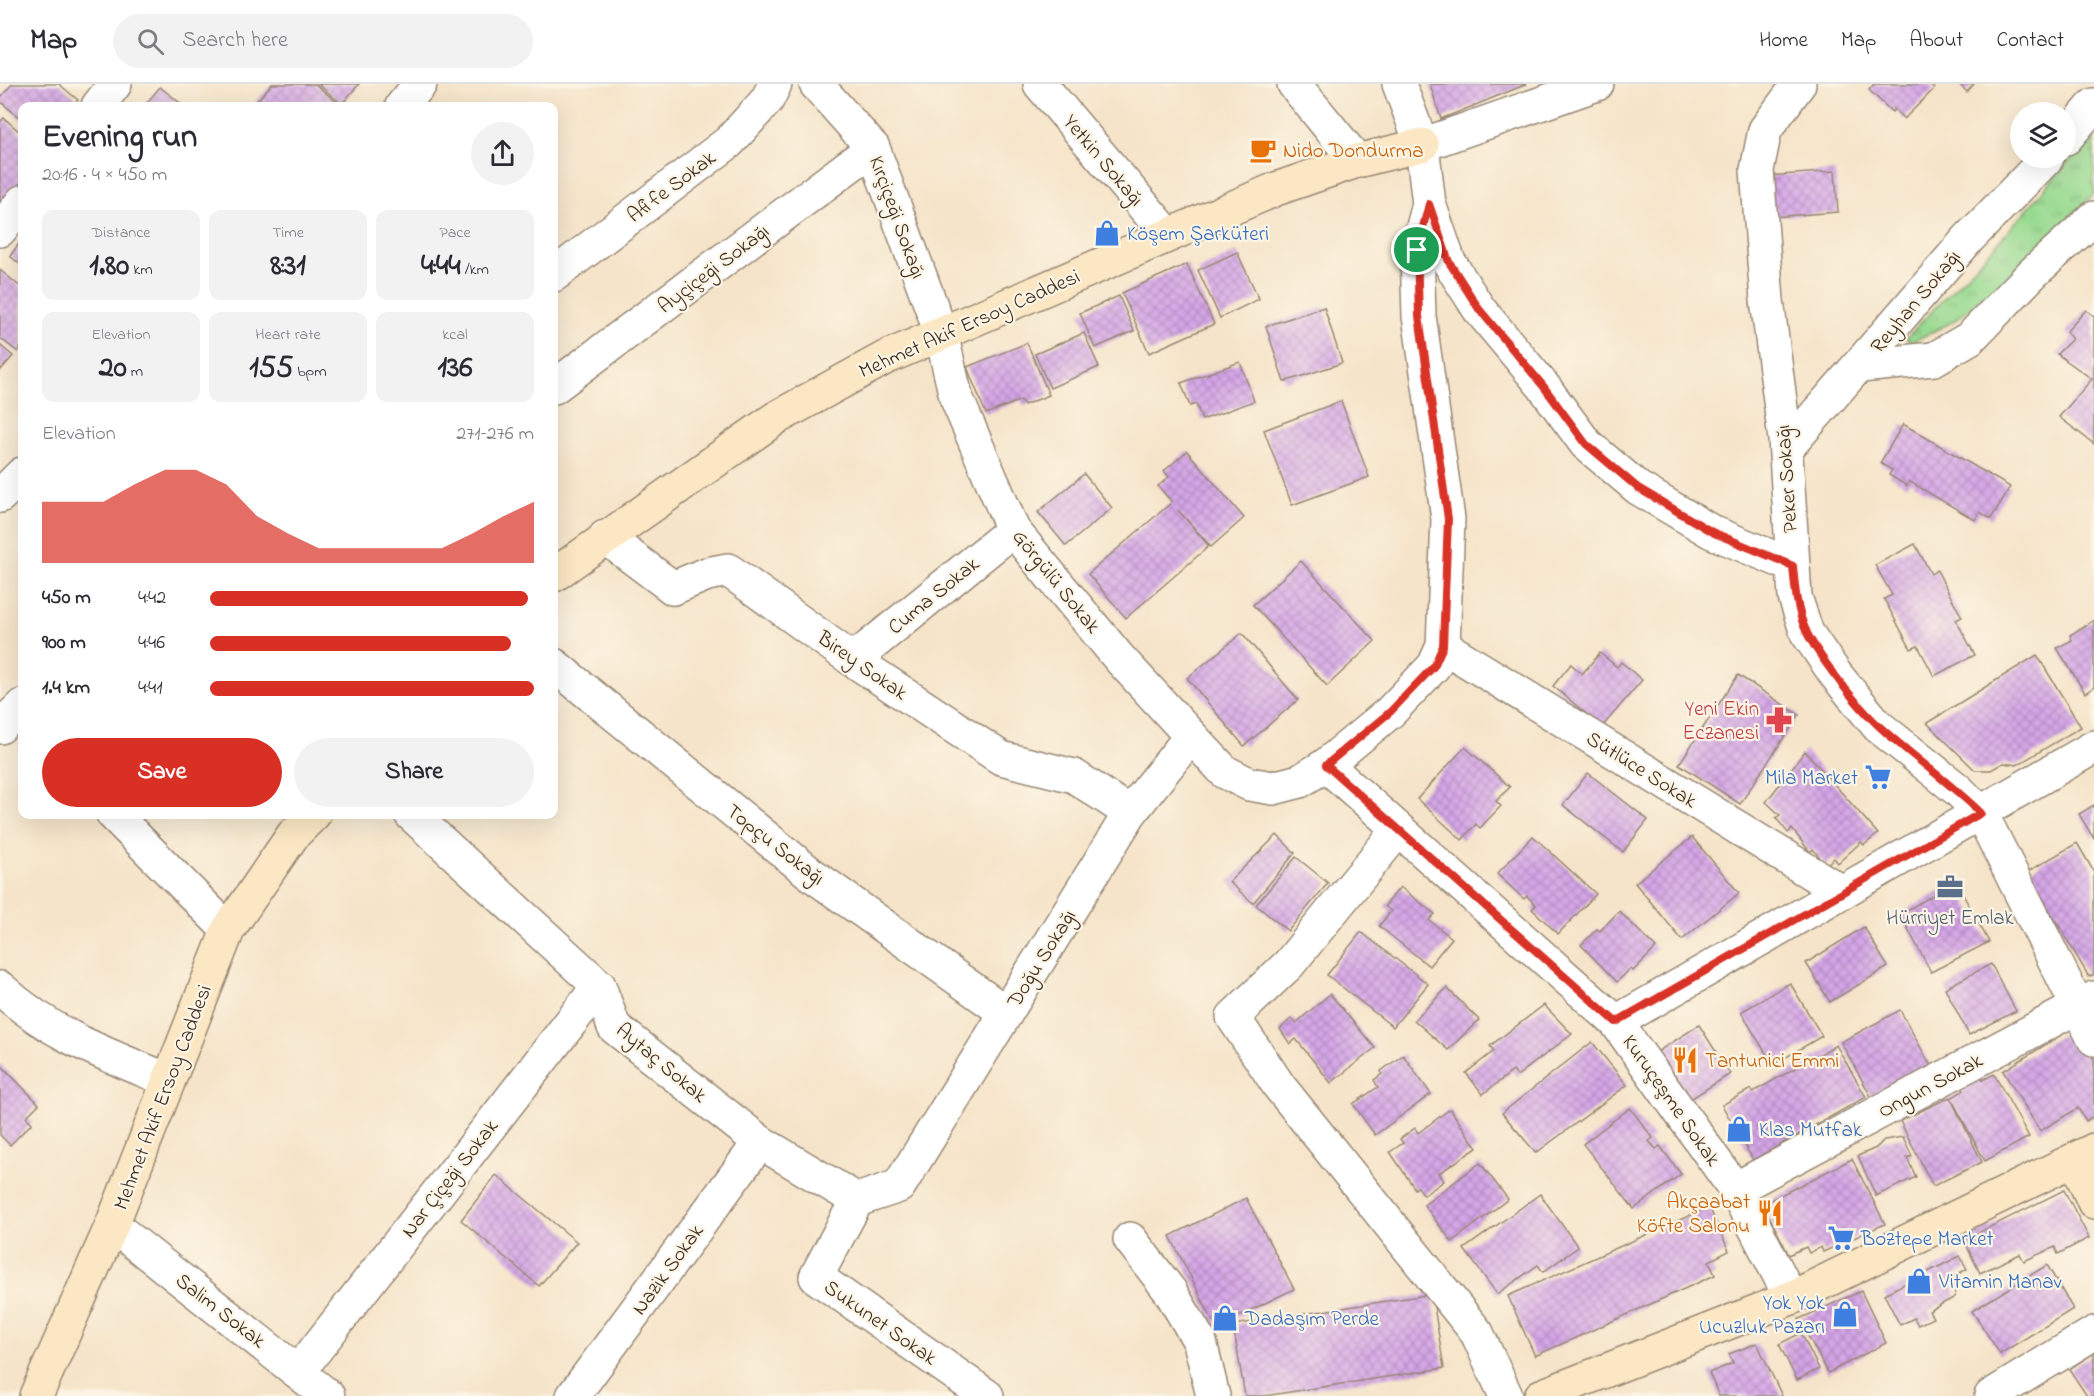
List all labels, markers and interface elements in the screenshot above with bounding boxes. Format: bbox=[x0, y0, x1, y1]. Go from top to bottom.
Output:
search box bbox=[113, 14, 533, 68]
text: Map bbox=[30, 21, 77, 62]
icon: search bbox=[134, 25, 167, 58]
text: Search here bbox=[182, 25, 288, 57]
text: Home bbox=[1759, 26, 1808, 56]
text: Map bbox=[1841, 26, 1876, 56]
text: About bbox=[1909, 26, 1963, 56]
text: Contact bbox=[1996, 26, 2064, 56]
map controls bbox=[2010, 102, 2076, 168]
button: layers bbox=[2010, 102, 2076, 168]
street label: Yetkin Sokağı bbox=[1053, 109, 1150, 215]
text: Evening run bbox=[42, 114, 197, 162]
button: share bbox=[471, 122, 534, 185]
cafe icon: Nido Dondurma bbox=[1248, 135, 1278, 165]
place label: Nido Dondurma bbox=[1283, 137, 1424, 167]
street label: Afife Sokak bbox=[621, 144, 724, 231]
street label: Kırçiçeği Sokağı bbox=[858, 152, 932, 284]
text: 20:16 · 4 × 450 m bbox=[42, 161, 167, 190]
street label: Ayçiçeği Sokağı bbox=[652, 218, 778, 323]
shop icon: Köşem Şarküteri bbox=[1092, 218, 1122, 248]
place label: Köşem Şarküteri bbox=[1127, 220, 1269, 250]
text: Distance bbox=[92, 221, 150, 245]
text: Time bbox=[272, 221, 304, 245]
text: Pace bbox=[439, 221, 471, 245]
pin bbox=[1391, 224, 1442, 275]
icon: arrive bbox=[1400, 233, 1433, 266]
street label: Reyhan Sokağı bbox=[1864, 244, 1970, 362]
text: 1.80 bbox=[89, 245, 129, 289]
text: 8:31 bbox=[270, 245, 306, 289]
text: 4:44 bbox=[421, 245, 461, 289]
text: km bbox=[129, 258, 153, 282]
text: /km bbox=[461, 258, 489, 282]
street label: Mehmet Akif Ersoy Caddesi bbox=[854, 262, 1086, 389]
text: Elevation bbox=[92, 323, 150, 347]
text: Heart rate bbox=[255, 323, 321, 347]
text: kcal bbox=[442, 323, 468, 347]
text: 20 bbox=[99, 347, 127, 391]
text: 155 bbox=[249, 347, 293, 391]
text: 136 bbox=[437, 347, 473, 391]
text: m bbox=[127, 360, 143, 384]
text: bpm bbox=[293, 360, 327, 384]
text: Elevation bbox=[42, 420, 116, 449]
text: 271–276 m bbox=[456, 420, 534, 449]
street label: Peker Sokağı bbox=[1769, 424, 1809, 534]
street label: Görgülü Sokak bbox=[1003, 524, 1107, 643]
street label: Cuma Sokak bbox=[882, 550, 987, 643]
text: 450 m bbox=[42, 584, 91, 613]
text: 4:42 bbox=[138, 584, 166, 613]
street label: Birey Sokak bbox=[809, 624, 914, 711]
text: 900 m bbox=[42, 629, 86, 658]
text: 4:46 bbox=[138, 629, 165, 658]
text: 1.4 km bbox=[42, 674, 90, 703]
text: 4:41 bbox=[138, 674, 163, 703]
place label: Yeni Ekin Eczanesi bbox=[1683, 695, 1759, 749]
pharmacy icon: Yeni Ekin Eczanesi bbox=[1764, 705, 1794, 735]
street label: Sütlüce Sokak bbox=[1580, 725, 1703, 817]
button: Save bbox=[42, 738, 282, 807]
button: Share bbox=[294, 738, 534, 807]
supermarket icon: Mila Market bbox=[1863, 762, 1893, 792]
place label: Mila Market bbox=[1765, 764, 1858, 794]
street label: Topçu Sokağı bbox=[718, 798, 830, 895]
office icon: Hürriyet Emlak bbox=[1935, 872, 1965, 902]
street label: Doğu Sokağı bbox=[1000, 904, 1086, 1016]
place label: Hürriyet Emlak bbox=[1886, 904, 2015, 936]
street label: Mehmet Akif Ersoy Caddesi bbox=[107, 981, 223, 1215]
street label: Aytaç Sokak bbox=[607, 1016, 714, 1113]
street label: Kuruçeşme Sokak bbox=[1614, 1029, 1727, 1174]
restaurant icon: Tantunici Emmi bbox=[1670, 1045, 1700, 1075]
street label: Ongun Sokak bbox=[1873, 1046, 1990, 1129]
place label: Tantunici Emmi bbox=[1705, 1047, 1839, 1077]
street label: Nar Çiçeği Sokak bbox=[395, 1113, 509, 1246]
shop icon: Klas Mutfak bbox=[1724, 1114, 1754, 1144]
place label: Klas Mutfak bbox=[1759, 1116, 1863, 1146]
place label: Akçaabat Köfte Salonu bbox=[1637, 1188, 1750, 1242]
restaurant icon: Akçaabat Köfte Salonu bbox=[1755, 1198, 1785, 1228]
street label: Nazik Sokak bbox=[625, 1218, 712, 1322]
supermarket icon: Boztepe Market bbox=[1826, 1223, 1856, 1253]
place label: Boztepe Market bbox=[1860, 1225, 1994, 1255]
shop icon: Vitamin Manav bbox=[1904, 1266, 1934, 1296]
street label: Salim Sokak bbox=[168, 1267, 272, 1357]
place label: Vitamin Manav bbox=[1938, 1268, 2063, 1298]
street label: Sukunet Sokak bbox=[817, 1273, 943, 1374]
place label: Yok Yok Ucuzluk Pazarı bbox=[1699, 1289, 1826, 1343]
shop icon: Yok Yok Ucuzluk Pazarı bbox=[1830, 1299, 1860, 1329]
shop icon: Dadaşım Perde bbox=[1210, 1303, 1240, 1333]
place label: Dadaşım Perde bbox=[1244, 1305, 1380, 1335]

